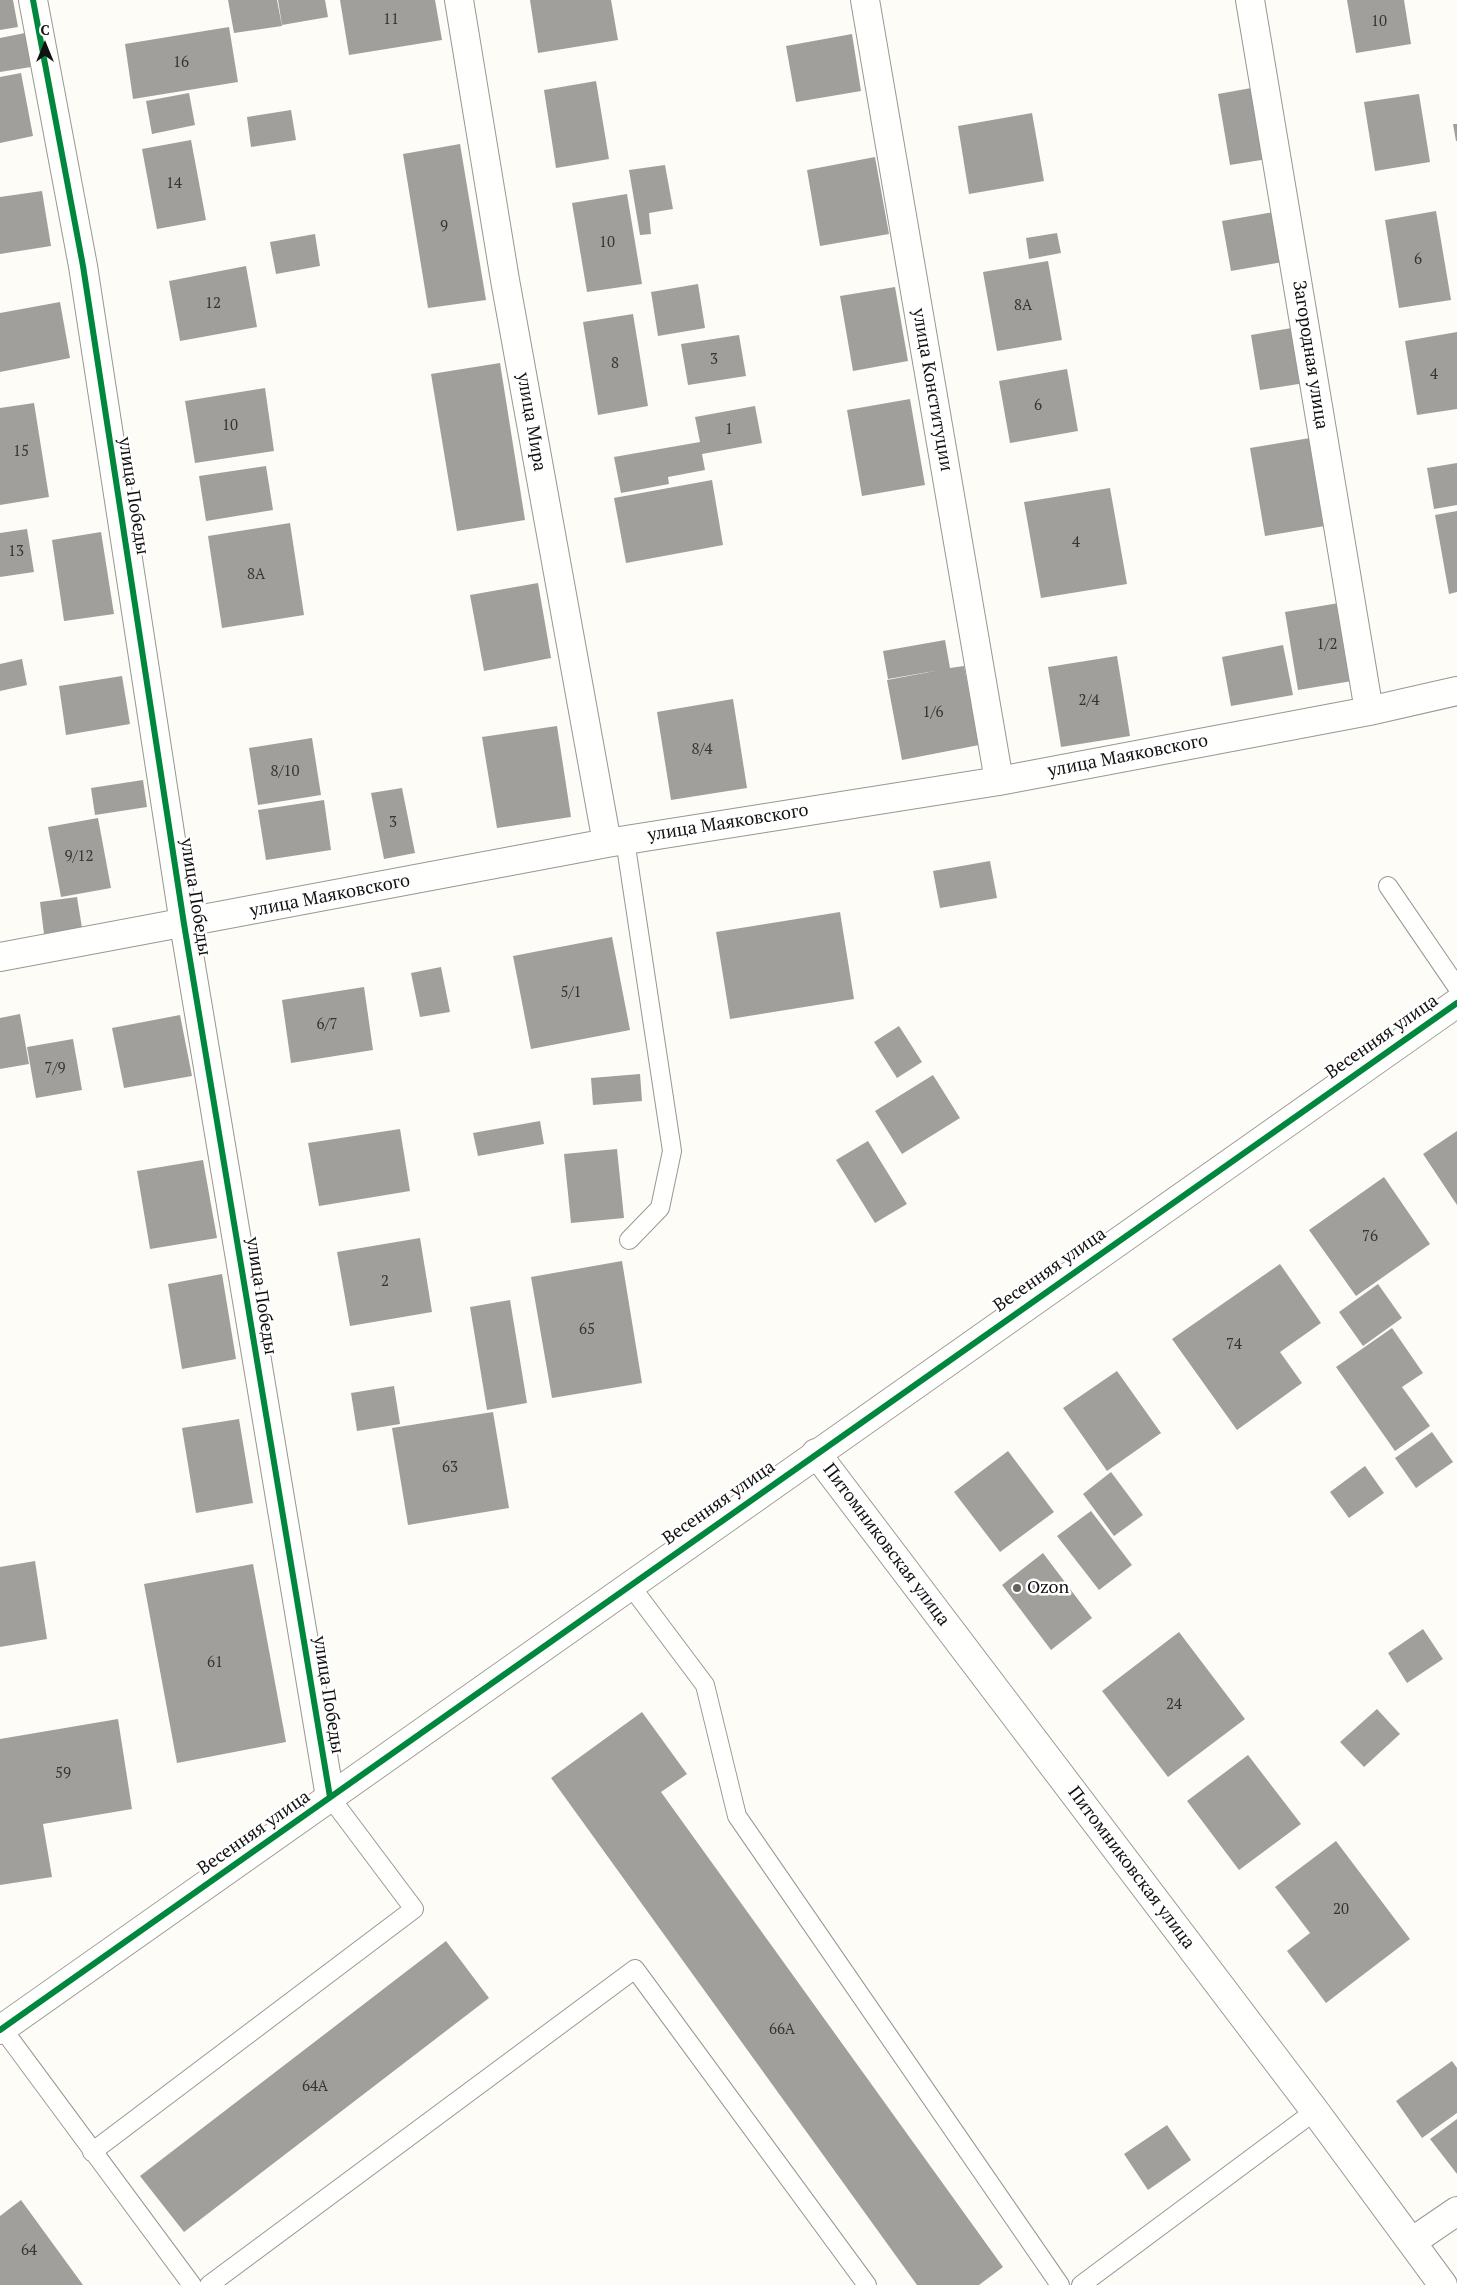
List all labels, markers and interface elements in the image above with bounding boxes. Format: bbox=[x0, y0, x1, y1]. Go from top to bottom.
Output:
house number: 11 bbox=[383, 11, 399, 29]
house number: 10 bbox=[1371, 13, 1387, 31]
north arrow bbox=[20, 20, 70, 70]
text: С bbox=[40, 20, 50, 39]
house number: 16 bbox=[173, 54, 189, 72]
house number: 14 bbox=[166, 175, 182, 193]
house number: 9 bbox=[440, 218, 448, 236]
house number: 10 bbox=[599, 234, 615, 252]
house number: 6 bbox=[1414, 251, 1422, 269]
street label: Загородная улица bbox=[1288, 279, 1332, 431]
house number: 12 bbox=[205, 295, 221, 313]
house number: 8А bbox=[1014, 297, 1032, 315]
street label: улица Конституции bbox=[907, 307, 957, 473]
house number: 3 bbox=[710, 351, 718, 369]
house number: 8 bbox=[611, 355, 619, 373]
house number: 4 bbox=[1430, 366, 1438, 384]
street label: улица Мира bbox=[512, 371, 550, 473]
house number: 6 bbox=[1034, 397, 1042, 415]
house number: 10 bbox=[222, 417, 238, 435]
house number: 1 bbox=[725, 421, 733, 439]
street label: улица Победы bbox=[113, 436, 153, 556]
house number: 15 bbox=[13, 443, 29, 461]
house number: 4 bbox=[1072, 534, 1080, 552]
house number: 13 bbox=[8, 543, 24, 561]
house number: 8А bbox=[247, 566, 265, 584]
house number: 1/2 bbox=[1316, 636, 1338, 654]
house number: 2/4 bbox=[1078, 692, 1100, 710]
house number: 1/6 bbox=[922, 704, 944, 722]
street label: улица Маяковского bbox=[1046, 730, 1210, 782]
house number: 8/4 bbox=[691, 741, 713, 759]
house number: 8/10 bbox=[270, 763, 300, 781]
street label: улица Маяковского bbox=[646, 800, 810, 846]
house number: 3 bbox=[389, 814, 397, 832]
street label: улица Победы bbox=[175, 837, 215, 957]
house number: 9/12 bbox=[64, 848, 94, 866]
street label: улица Маяковского bbox=[248, 870, 412, 922]
house number: 5/1 bbox=[560, 984, 582, 1002]
street label: Весенняя улица bbox=[1322, 990, 1442, 1084]
house number: 6/7 bbox=[316, 1016, 338, 1034]
house number: 7/9 bbox=[44, 1060, 66, 1078]
street label: Весенняя улица bbox=[990, 1223, 1110, 1317]
house number: 76 bbox=[1362, 1228, 1378, 1246]
street label: улица Победы bbox=[241, 1236, 281, 1356]
house number: 2 bbox=[381, 1273, 389, 1291]
house number: 65 bbox=[579, 1321, 595, 1339]
house number: 74 bbox=[1226, 1336, 1242, 1354]
street label: Весенняя улица bbox=[659, 1456, 779, 1550]
house number: 63 bbox=[442, 1459, 458, 1477]
street label: Питомниковская улица bbox=[818, 1460, 954, 1630]
place label: Ozon bbox=[1027, 1577, 1069, 1599]
marker: Ozon bbox=[1011, 1582, 1023, 1594]
street label: улица Победы bbox=[308, 1635, 348, 1755]
house number: 61 bbox=[207, 1654, 223, 1672]
house number: 24 bbox=[1166, 1696, 1182, 1714]
house number: 59 bbox=[55, 1765, 71, 1783]
street label: Питомниковская улица bbox=[1063, 1783, 1199, 1953]
street label: Весенняя улица bbox=[194, 1786, 314, 1880]
house number: 20 bbox=[1333, 1901, 1349, 1919]
house number: 66А bbox=[769, 2021, 795, 2039]
house number: 64А bbox=[302, 2078, 328, 2096]
house number: 64 bbox=[21, 2242, 37, 2260]

